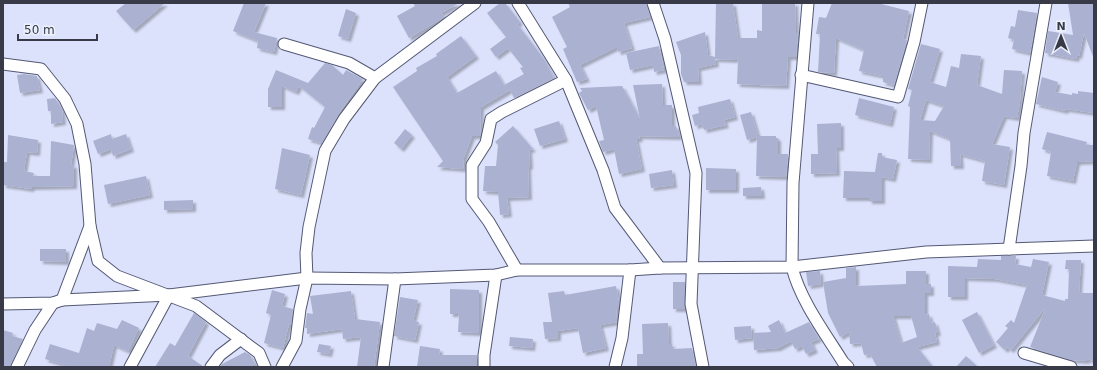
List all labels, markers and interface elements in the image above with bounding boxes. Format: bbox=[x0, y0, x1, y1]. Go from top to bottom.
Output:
scale bar bbox=[18, 16, 97, 42]
north arrow bbox=[1041, 16, 1081, 56]
text: N bbox=[1056, 20, 1066, 33]
text: 50 m bbox=[24, 23, 55, 37]

